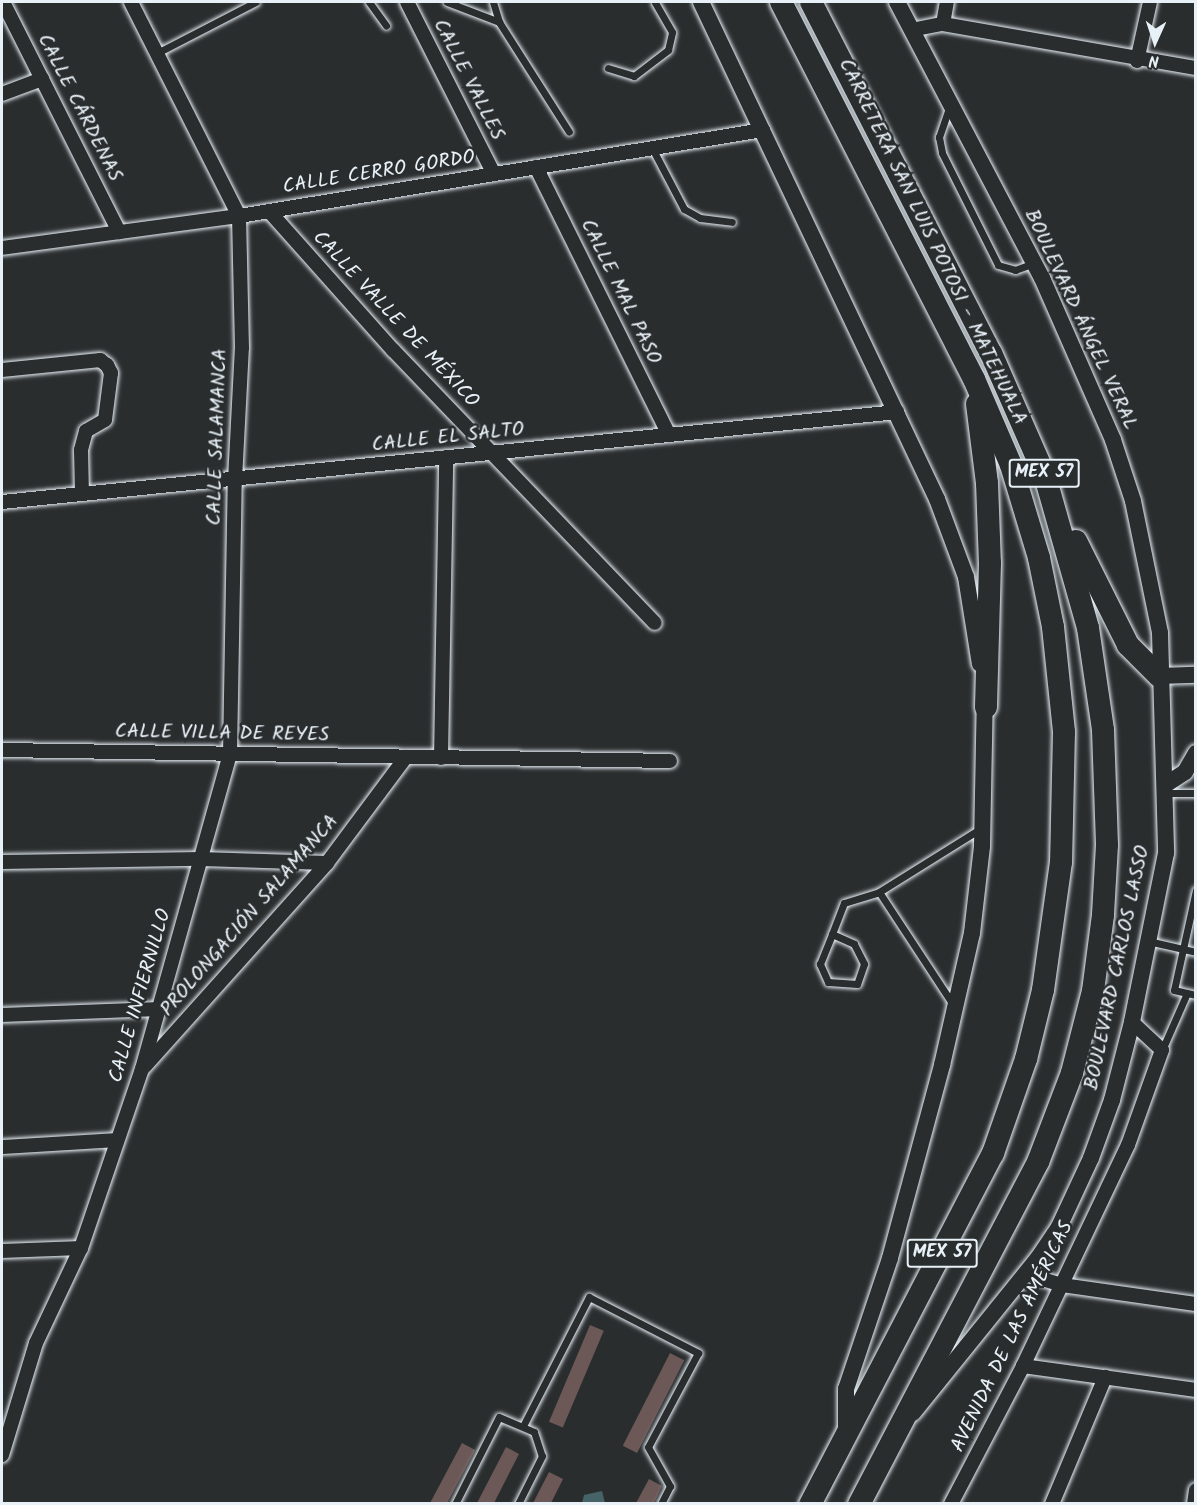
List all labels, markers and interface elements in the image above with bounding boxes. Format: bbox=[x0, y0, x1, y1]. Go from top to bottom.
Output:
north arrow bbox=[1125, 12, 1185, 72]
street label: CALLE VALLES bbox=[427, 15, 509, 145]
street label: CALLE CÁRDENAS bbox=[31, 30, 127, 186]
text: N bbox=[1148, 48, 1160, 73]
street label: CARRETERA SAN LUIS POTOSI - MATEHUALA bbox=[833, 55, 1031, 429]
street label: CALLE CERRO GORDO bbox=[281, 146, 477, 200]
street label: BOULEVARD ÁNGEL VERAL bbox=[1018, 206, 1142, 434]
street label: CALLE MAL PASO bbox=[574, 216, 666, 368]
street label: CALLE VALLE DE MÉXICO bbox=[307, 227, 483, 413]
street label: CALLE SALAMANCA bbox=[203, 348, 233, 526]
street label: CALLE EL SALTO bbox=[371, 418, 525, 458]
road number: MEX 57 bbox=[1008, 458, 1080, 488]
street label: CALLE VILLA DE REYES bbox=[115, 720, 329, 748]
street label: PROLONGACIÓN SALAMANCA bbox=[156, 810, 344, 1022]
street label: BOULEVARD CARLOS LASSO bbox=[1080, 844, 1156, 1092]
street label: CALLE INFIERNILLO bbox=[105, 907, 177, 1085]
street label: AVENIDA DE LAS AMÉRICAS bbox=[947, 1218, 1079, 1456]
road number: MEX 57 bbox=[906, 1238, 978, 1268]

